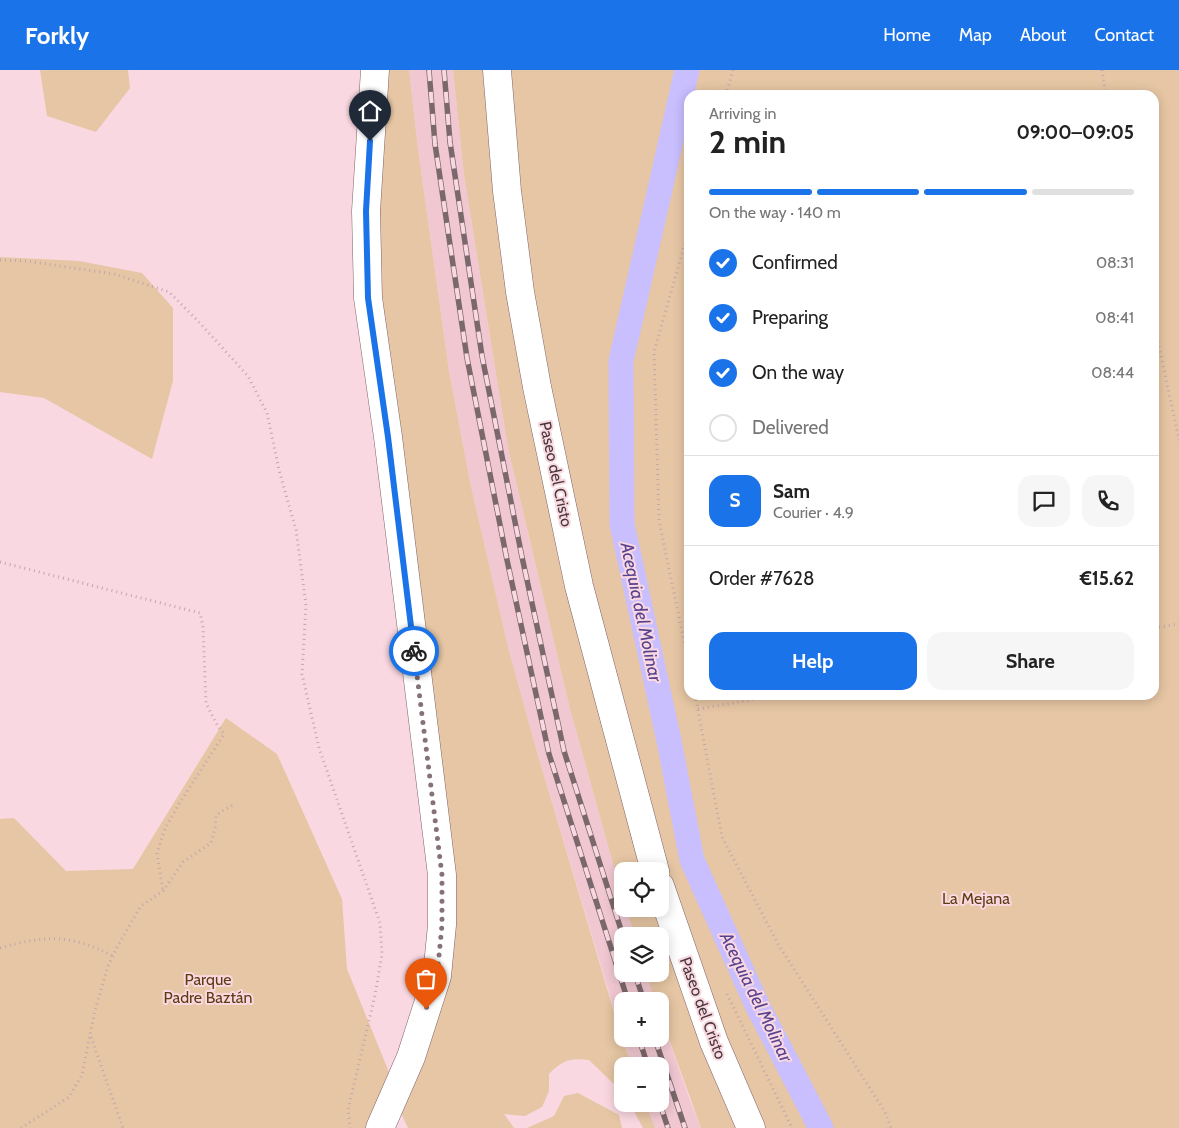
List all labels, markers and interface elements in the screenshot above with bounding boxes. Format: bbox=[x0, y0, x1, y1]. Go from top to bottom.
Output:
text: Forkly bbox=[25, 21, 89, 50]
text: Home bbox=[883, 24, 931, 46]
text: Map bbox=[959, 24, 992, 46]
text: About bbox=[1020, 24, 1066, 46]
text: Contact bbox=[1094, 24, 1154, 46]
pin bbox=[349, 90, 391, 141]
icon: home bbox=[356, 97, 384, 125]
text: Arriving in bbox=[709, 104, 776, 123]
text: 09:00–09:05 bbox=[1016, 121, 1134, 144]
text: 2 min bbox=[709, 122, 786, 161]
text: On the way · 140 m bbox=[709, 203, 841, 222]
icon: check bbox=[709, 249, 737, 277]
text: Confirmed bbox=[752, 251, 838, 274]
text: 08:31 bbox=[1096, 253, 1134, 272]
icon: check bbox=[709, 304, 737, 332]
text: Preparing bbox=[752, 306, 828, 329]
text: 08:41 bbox=[1095, 308, 1134, 327]
icon: check bbox=[709, 359, 737, 387]
text: On the way bbox=[752, 361, 844, 384]
text: 08:44 bbox=[1091, 363, 1134, 382]
text: Delivered bbox=[752, 416, 829, 439]
street label: Paseo del Cristo bbox=[536, 420, 576, 529]
button: chat bbox=[1018, 475, 1070, 527]
button: phone bbox=[1082, 475, 1134, 527]
text: Sam bbox=[773, 480, 810, 503]
text: S bbox=[729, 489, 741, 512]
text: Courier · 4.9 bbox=[773, 503, 854, 522]
water label: Acequia del Molinar bbox=[615, 539, 667, 685]
text: Order #7628 bbox=[709, 567, 815, 590]
text: €15.62 bbox=[1080, 567, 1134, 590]
courier bbox=[389, 626, 439, 676]
button: Help bbox=[709, 632, 917, 690]
button: Share bbox=[927, 632, 1134, 690]
icon: bike bbox=[400, 637, 428, 665]
map controls bbox=[614, 862, 669, 1112]
button: locate bbox=[614, 862, 669, 917]
park label: La Mejana bbox=[942, 889, 1010, 908]
button: layers bbox=[614, 927, 669, 982]
water label: Acequia del Molinar bbox=[715, 928, 798, 1067]
street label: Paseo del Cristo bbox=[676, 954, 730, 1062]
pin bbox=[405, 958, 447, 1009]
icon: bag bbox=[412, 965, 440, 993]
park label: Parque Padre Baztán bbox=[164, 970, 253, 1007]
button: + bbox=[614, 992, 669, 1047]
button: − bbox=[614, 1057, 669, 1112]

